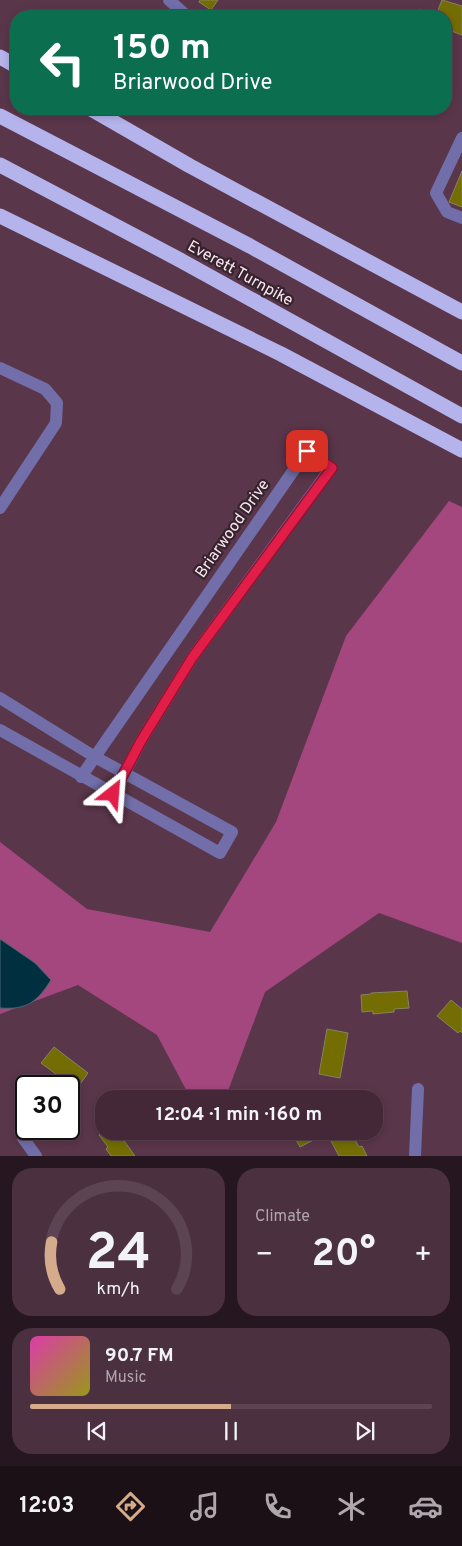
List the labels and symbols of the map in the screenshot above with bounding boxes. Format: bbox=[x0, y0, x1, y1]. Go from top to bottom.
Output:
street label: Everett Turnpike bbox=[184, 237, 296, 311]
pin bbox=[286, 430, 328, 472]
street label: Briarwood Drive bbox=[192, 476, 274, 582]
position arrow bbox=[86, 767, 138, 819]
speed limit sign: 30 bbox=[15, 1075, 80, 1140]

